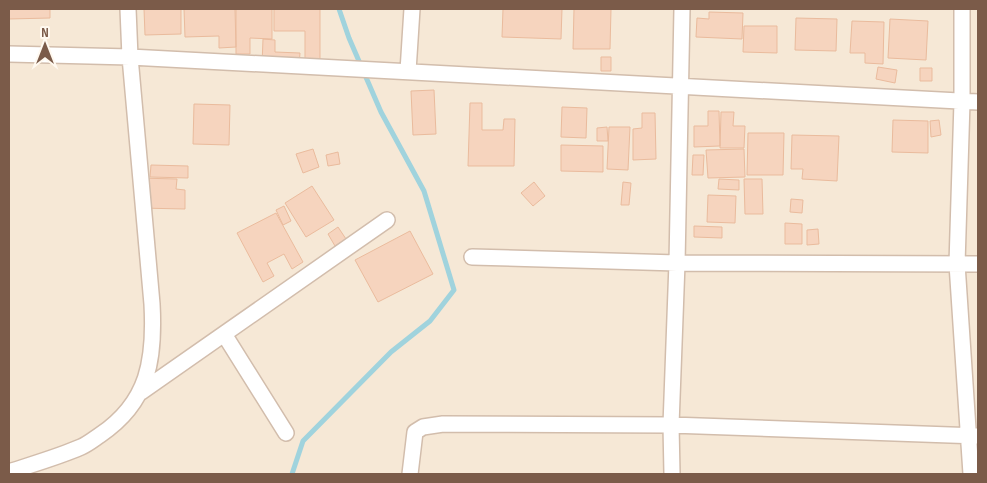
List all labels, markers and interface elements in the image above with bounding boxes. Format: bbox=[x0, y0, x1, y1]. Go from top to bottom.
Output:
north arrow bbox=[20, 20, 70, 70]
text: N bbox=[41, 24, 49, 41]

